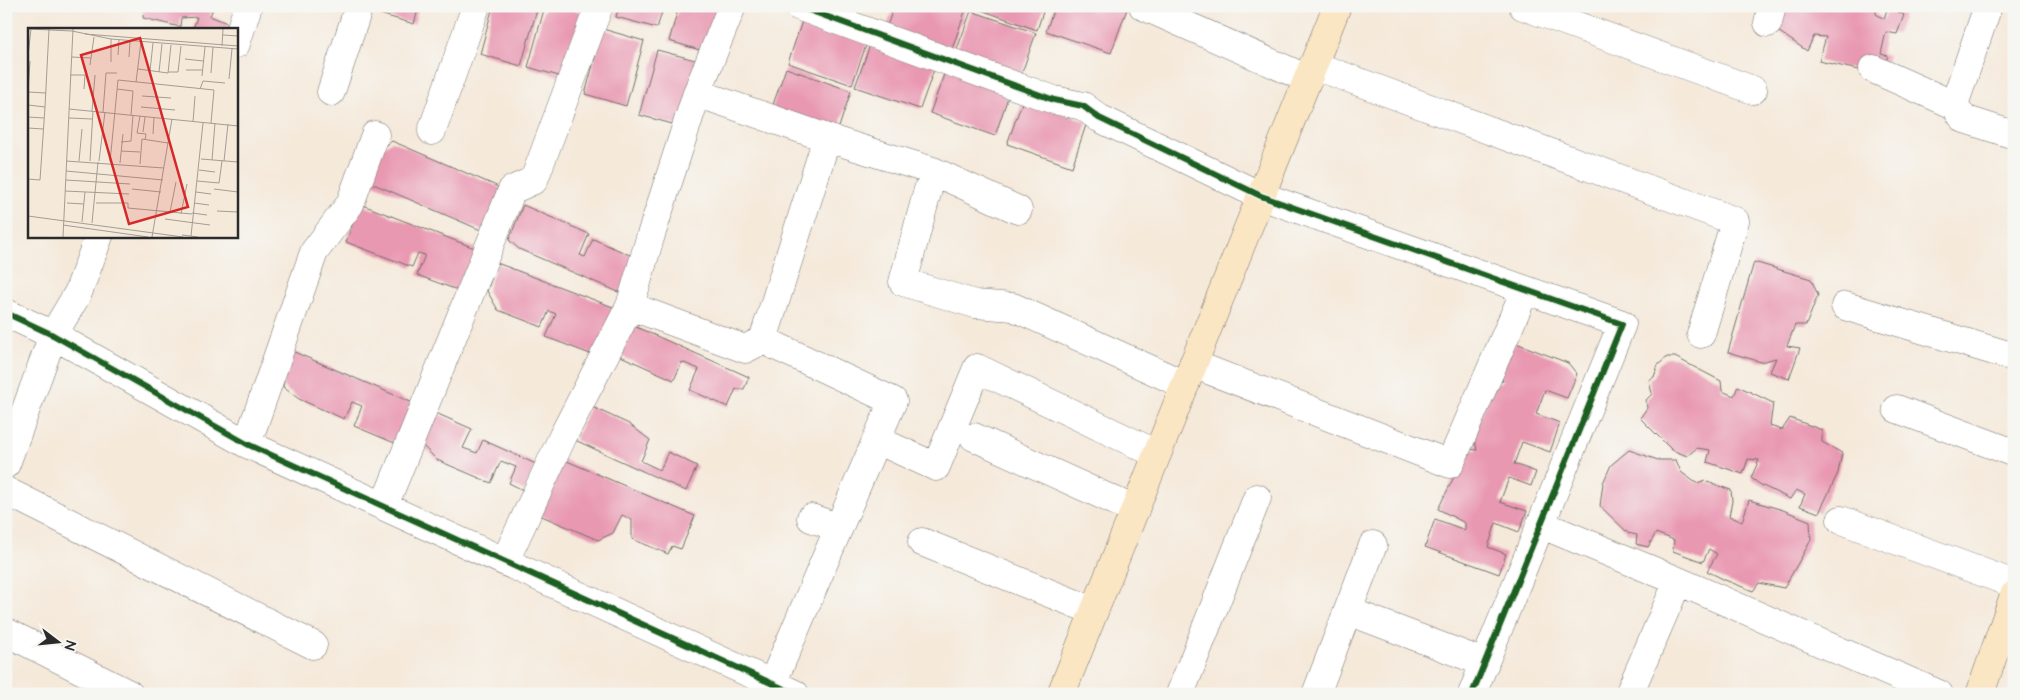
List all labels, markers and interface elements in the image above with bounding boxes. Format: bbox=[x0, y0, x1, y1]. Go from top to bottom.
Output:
inset map bbox=[28, 28, 238, 238]
north arrow bbox=[32, 618, 82, 668]
text: N bbox=[59, 638, 80, 652]

